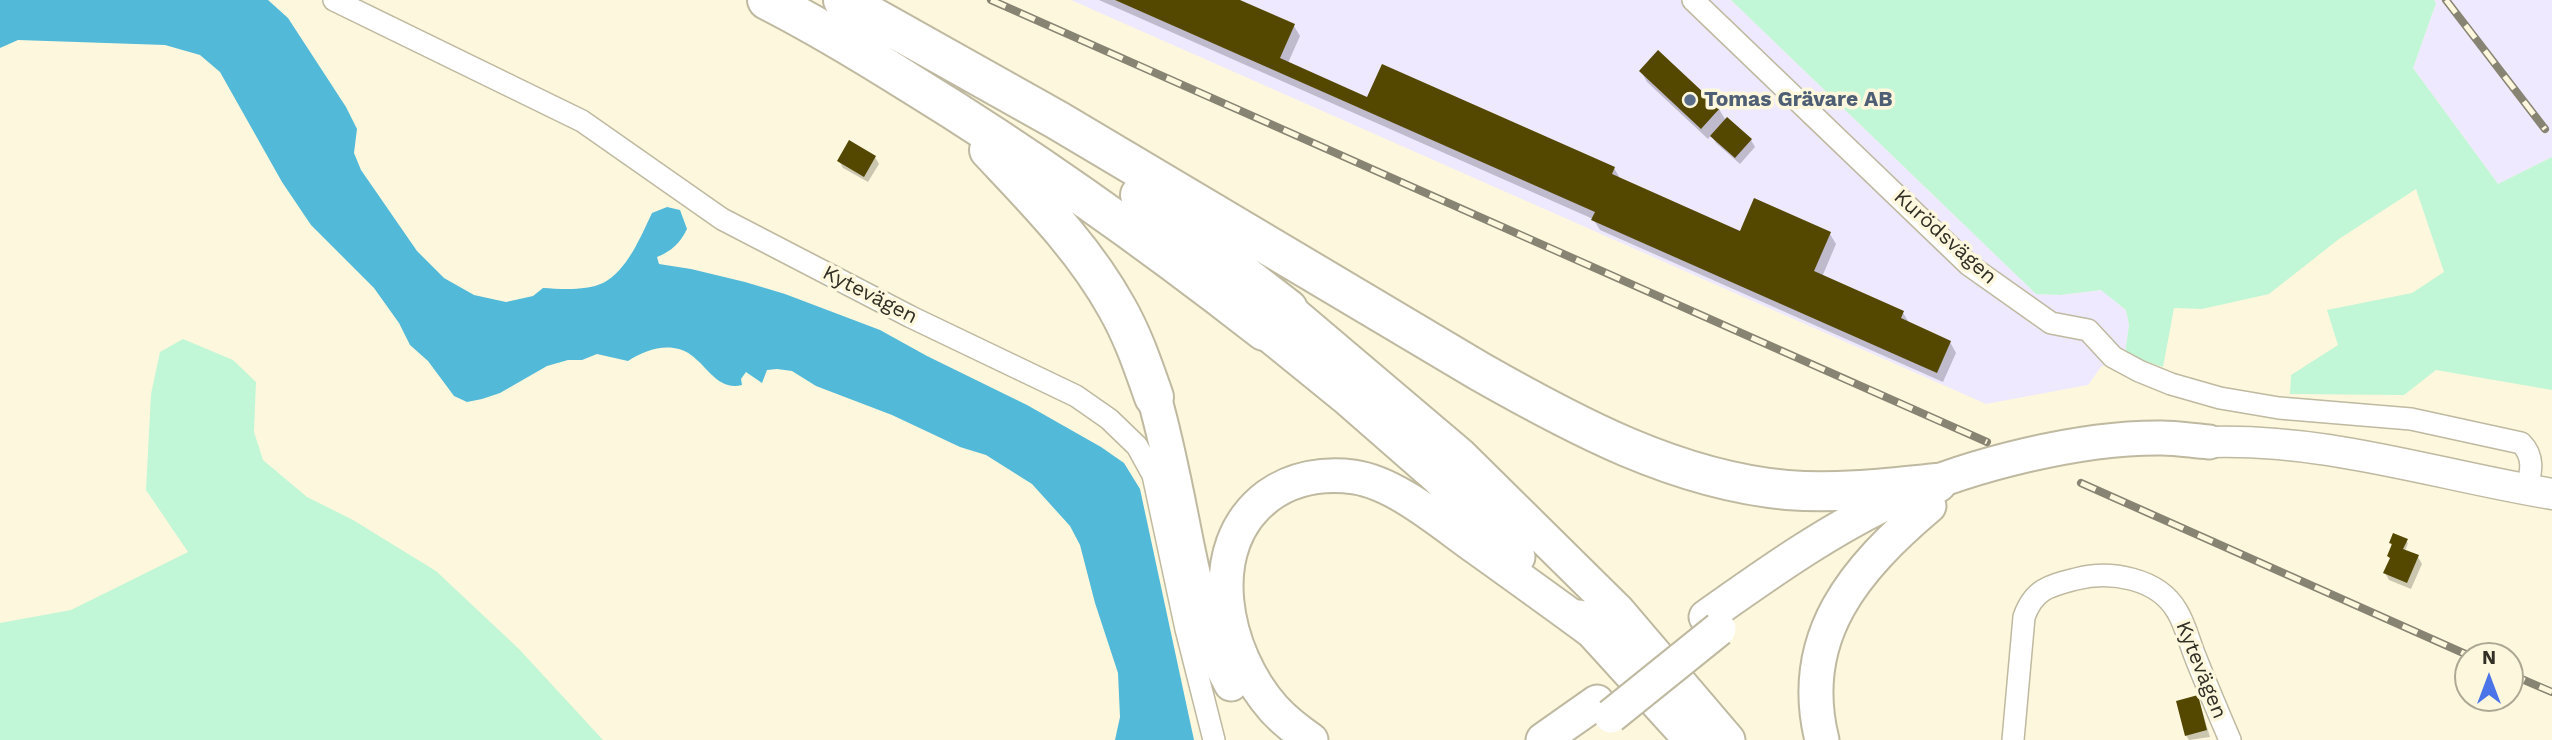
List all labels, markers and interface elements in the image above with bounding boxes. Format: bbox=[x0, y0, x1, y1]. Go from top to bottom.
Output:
place label: Tomas Grävare AB bbox=[1704, 87, 1893, 113]
marker: Tomas Grävare AB bbox=[1682, 92, 1698, 108]
street label: Kurödsvägen bbox=[1888, 184, 2002, 290]
street label: Kytevägen bbox=[818, 260, 922, 330]
street label: Kytevägen bbox=[2170, 617, 2232, 723]
north arrow bbox=[2454, 642, 2524, 712]
text: N bbox=[2482, 646, 2496, 669]

